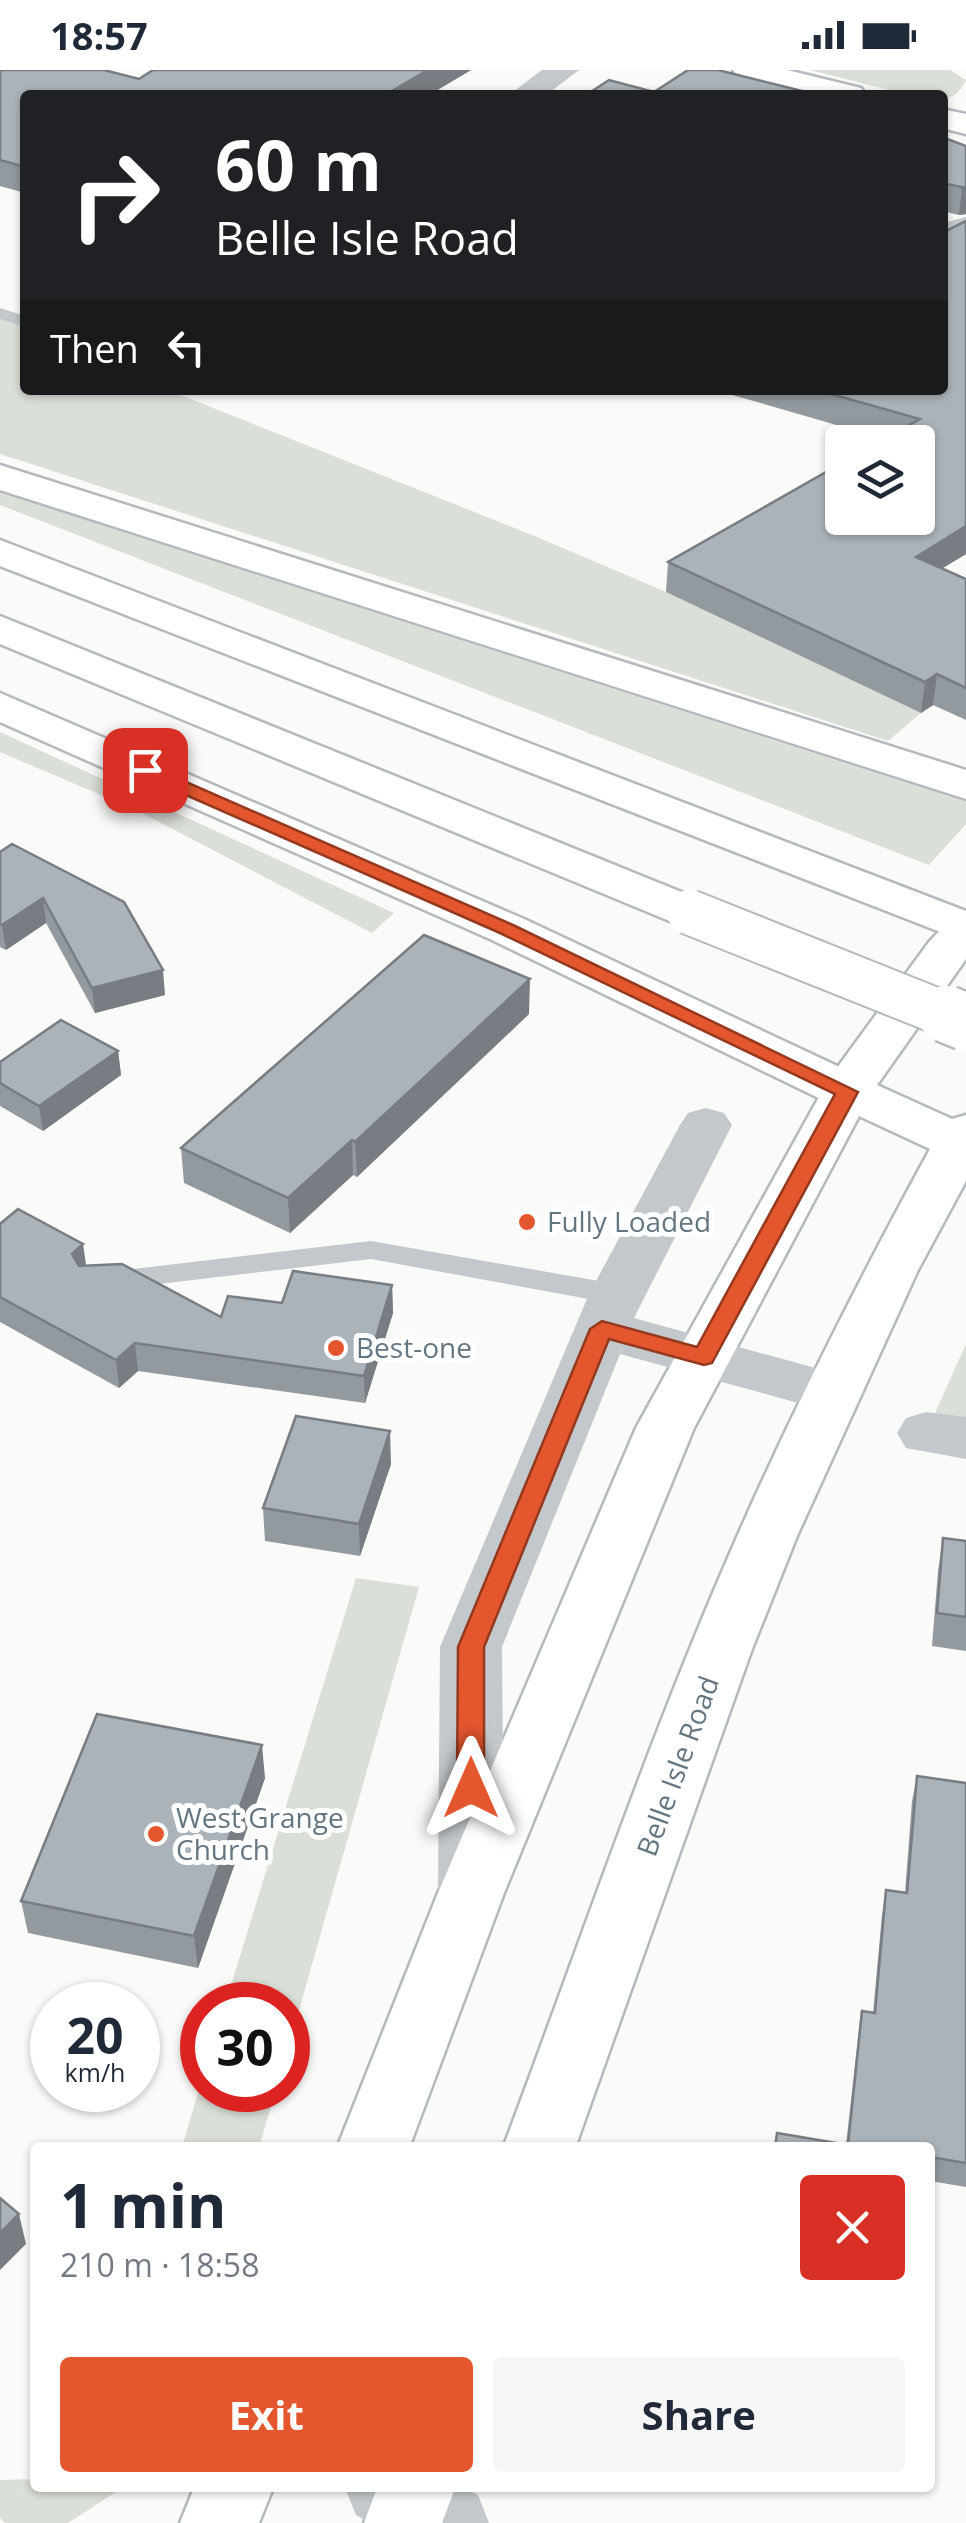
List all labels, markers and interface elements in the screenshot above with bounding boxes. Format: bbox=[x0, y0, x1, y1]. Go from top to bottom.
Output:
text: 18:57 bbox=[50, 9, 148, 61]
text: 60 m bbox=[215, 116, 382, 212]
icon: right bbox=[50, 130, 180, 260]
text: Belle Isle Road bbox=[215, 207, 519, 268]
icon: left bbox=[159, 320, 214, 375]
text: Then bbox=[50, 322, 139, 374]
map controls bbox=[825, 425, 935, 535]
button: layers bbox=[825, 425, 935, 535]
pin bbox=[103, 728, 188, 813]
icon: arrive bbox=[118, 743, 173, 798]
place label: Fully Loaded bbox=[547, 1202, 711, 1240]
marker: Fully Loaded bbox=[516, 1211, 538, 1233]
place label: Best-one bbox=[356, 1328, 472, 1366]
marker: Best-one bbox=[325, 1337, 347, 1359]
street label: Belle Isle Road bbox=[627, 1670, 727, 1861]
position arrow bbox=[419, 1736, 523, 1840]
place label: West Grange Church bbox=[176, 1798, 344, 1868]
marker: West Grange Church bbox=[145, 1823, 167, 1845]
speed limit sign: 30 bbox=[180, 1982, 310, 2112]
text: 20 bbox=[66, 2001, 124, 2069]
text: km/h bbox=[65, 2055, 125, 2089]
text: 1 min bbox=[60, 2164, 227, 2246]
button: close bbox=[800, 2175, 905, 2280]
text: 210 m · 18:58 bbox=[60, 2243, 259, 2286]
button: Exit bbox=[60, 2357, 473, 2472]
button: Share bbox=[493, 2357, 905, 2472]

